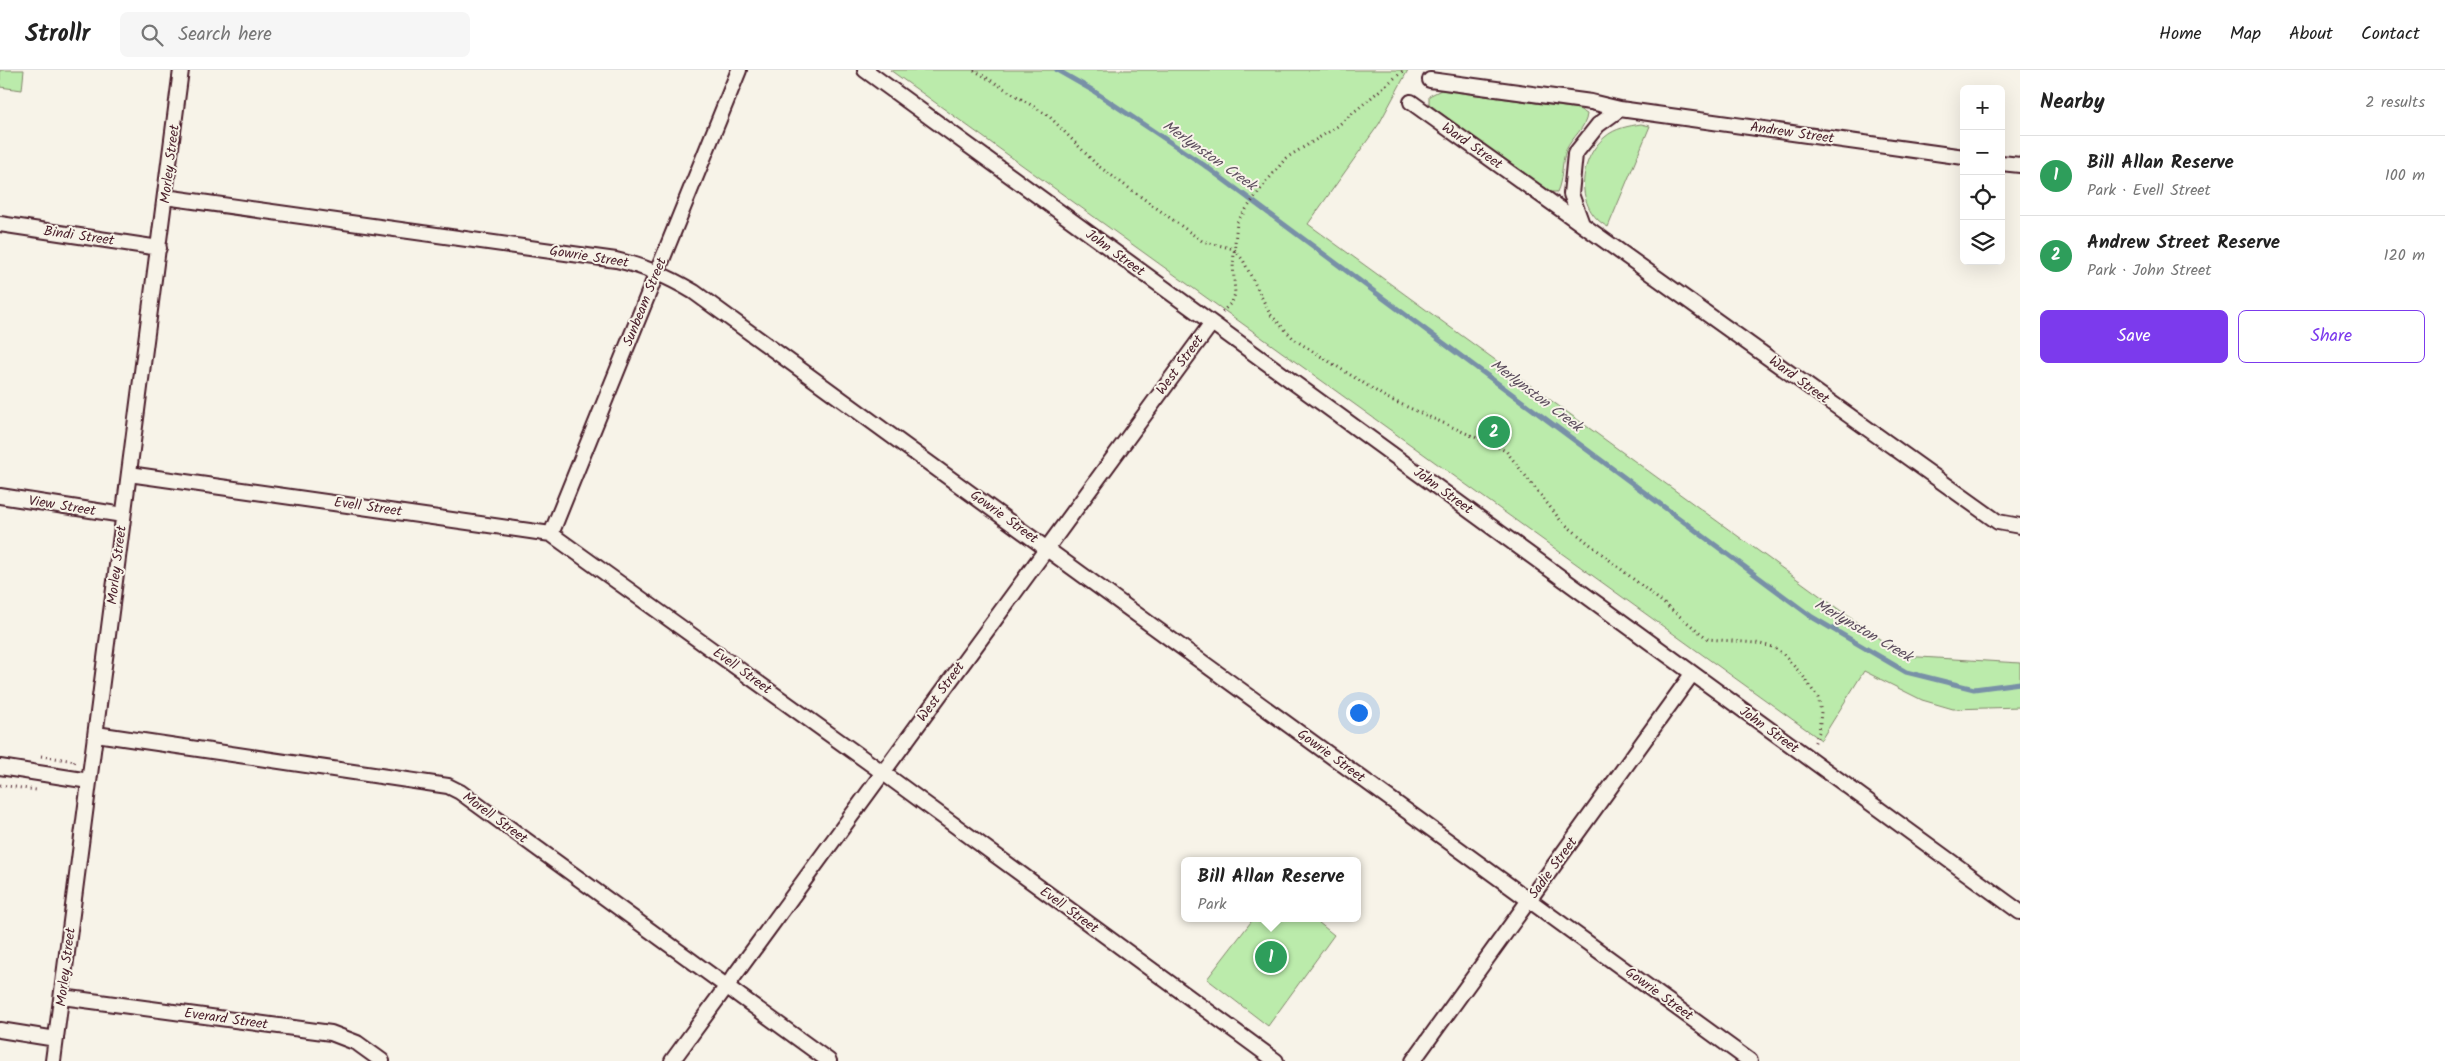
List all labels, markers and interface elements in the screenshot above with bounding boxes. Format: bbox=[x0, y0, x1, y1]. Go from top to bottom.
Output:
search box bbox=[120, 12, 470, 57]
text: Strollr bbox=[25, 15, 90, 54]
text: Search here bbox=[178, 20, 272, 50]
text: Home bbox=[2159, 20, 2202, 49]
text: Map bbox=[2230, 20, 2261, 49]
text: About bbox=[2289, 20, 2333, 49]
text: Contact bbox=[2361, 20, 2420, 49]
icon: search bbox=[138, 21, 166, 49]
map controls bbox=[1960, 85, 2005, 265]
button: + bbox=[1960, 85, 2005, 130]
text: Nearby bbox=[2040, 86, 2105, 119]
text: 2 results bbox=[2365, 90, 2425, 115]
water label: Merlynston Creek bbox=[1157, 115, 1262, 198]
street label: Andrew Street bbox=[1749, 116, 1836, 150]
street label: Ward Street bbox=[1437, 117, 1508, 175]
street label: Morley Street bbox=[154, 123, 186, 205]
button: − bbox=[1960, 130, 2005, 175]
text: Bill Allan Reserve bbox=[2087, 148, 2234, 178]
text: 1 bbox=[2054, 163, 2058, 188]
text: 100 m bbox=[2385, 163, 2425, 188]
button: locate bbox=[1960, 175, 2005, 220]
text: Park · Evell Street bbox=[2087, 178, 2211, 203]
street label: Bindi Street bbox=[42, 220, 116, 252]
button: layers bbox=[1960, 220, 2005, 265]
street label: John Street bbox=[1081, 224, 1150, 283]
text: Andrew Street Reserve bbox=[2087, 228, 2280, 258]
street label: Gowrie Street bbox=[548, 240, 631, 274]
text: 2 bbox=[2051, 243, 2061, 268]
text: 120 m bbox=[2384, 243, 2425, 268]
street label: Sunbeam Street bbox=[617, 254, 673, 350]
text: Park · John Street bbox=[2087, 258, 2211, 283]
button: Save bbox=[2040, 310, 2228, 363]
button: Share bbox=[2238, 310, 2425, 363]
street label: West Street bbox=[1151, 330, 1210, 400]
street label: Ward Street bbox=[1764, 350, 1834, 410]
water label: Merlynston Creek bbox=[1485, 353, 1589, 440]
pin: 2 bbox=[1478, 413, 1510, 451]
street label: John Street bbox=[1409, 462, 1478, 521]
street label: Gowrie Street bbox=[965, 485, 1043, 550]
street label: View Street bbox=[27, 490, 98, 522]
street label: Evell Street bbox=[333, 491, 404, 523]
street label: Morley Street bbox=[101, 524, 133, 606]
water label: Merlynston Creek bbox=[1809, 593, 1918, 670]
street label: Evell Street bbox=[708, 642, 777, 700]
street label: West Street bbox=[912, 657, 971, 727]
your location bbox=[1346, 700, 1372, 726]
street label: John Street bbox=[1735, 701, 1804, 760]
street label: Gowrie Street bbox=[1292, 724, 1370, 789]
street label: Morell Street bbox=[458, 787, 533, 850]
street label: Sadie Street bbox=[1523, 832, 1583, 903]
popup bbox=[1181, 857, 1361, 922]
text: Bill Allan Reserve bbox=[1198, 862, 1344, 892]
street label: Evell Street bbox=[1035, 881, 1104, 939]
text: Park bbox=[1198, 892, 1227, 917]
street label: Morley Street bbox=[50, 926, 82, 1008]
pin: 1 bbox=[1255, 938, 1287, 976]
street label: Gowrie Street bbox=[1620, 962, 1698, 1027]
street label: Everard Street bbox=[183, 1002, 270, 1036]

